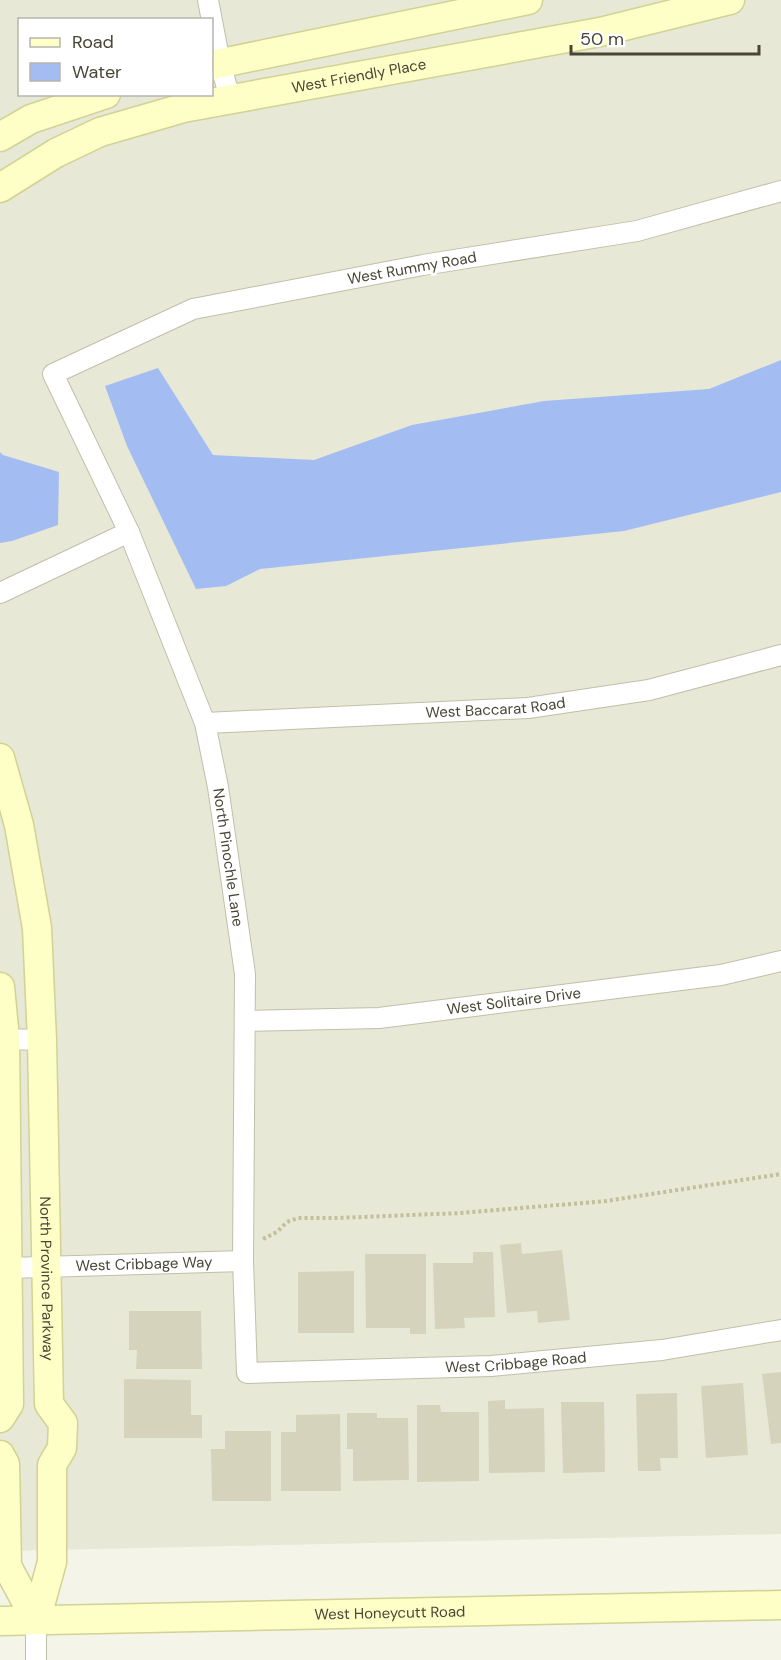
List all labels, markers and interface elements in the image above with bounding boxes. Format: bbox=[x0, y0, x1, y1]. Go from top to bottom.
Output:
legend bbox=[18, 18, 213, 96]
scale bar bbox=[571, 18, 758, 56]
text: 50 m bbox=[580, 27, 624, 51]
text: Road bbox=[72, 30, 114, 54]
street label: West Friendly Place bbox=[290, 54, 428, 98]
text: Water bbox=[72, 60, 122, 84]
street label: West Rummy Road bbox=[346, 247, 478, 289]
street label: West Baccarat Road bbox=[425, 693, 567, 723]
street label: North Pinochle Lane bbox=[208, 787, 248, 928]
street label: West Solitaire Drive bbox=[446, 983, 582, 1019]
street label: North Province Parkway bbox=[35, 1196, 58, 1362]
street label: West Cribbage Way bbox=[75, 1252, 213, 1276]
street label: West Cribbage Road bbox=[445, 1347, 587, 1377]
street label: West Honeycutt Road bbox=[314, 1601, 466, 1625]

